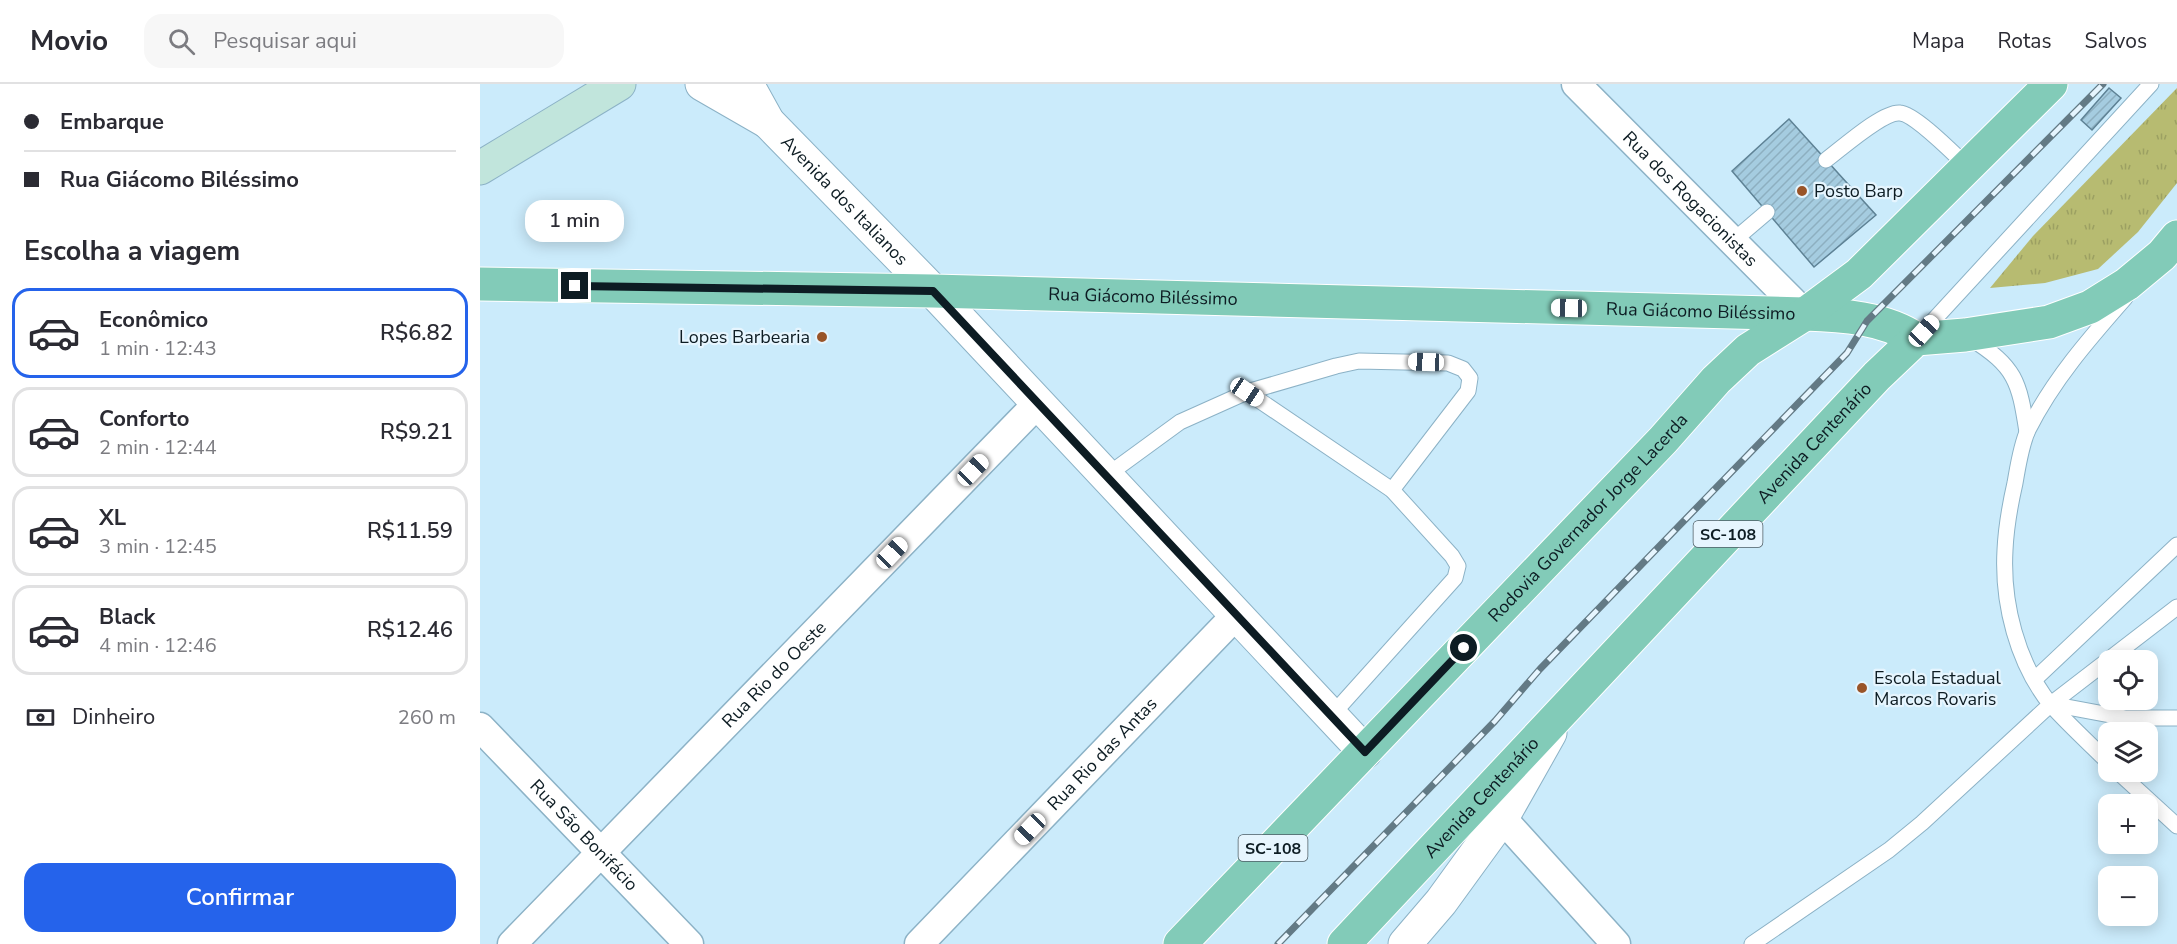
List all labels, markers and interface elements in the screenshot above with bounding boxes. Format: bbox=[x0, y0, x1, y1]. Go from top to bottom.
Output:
search box bbox=[144, 14, 564, 68]
text: Movio bbox=[30, 22, 108, 60]
icon: search bbox=[165, 25, 198, 58]
text: Pesquisar aqui bbox=[213, 26, 357, 56]
text: Mapa bbox=[1912, 27, 1965, 55]
text: Rotas bbox=[1998, 27, 2052, 55]
text: Salvos bbox=[2085, 27, 2147, 55]
text: Embarque bbox=[60, 107, 164, 137]
street label: Rua dos Rogacionistas bbox=[1618, 126, 1763, 272]
street label: Avenida dos Italianos bbox=[776, 130, 913, 271]
text: Rua Giácomo Biléssimo bbox=[60, 165, 299, 195]
place label: Posto Barp bbox=[1814, 179, 1903, 203]
marker: Posto Barp bbox=[1795, 184, 1809, 198]
callout: 1 min bbox=[526, 199, 624, 241]
text: 1 min bbox=[549, 207, 600, 234]
text: Escolha a viagem bbox=[24, 233, 240, 270]
route end bbox=[561, 272, 588, 299]
street label: Rua Giácomo Biléssimo bbox=[1048, 282, 1238, 311]
street label: Rua Giácomo Biléssimo bbox=[1606, 297, 1796, 326]
car bbox=[1551, 299, 1587, 317]
text: Econômico bbox=[99, 305, 208, 335]
icon: car bbox=[27, 306, 81, 360]
car bbox=[1905, 312, 1943, 350]
text: R$6.82 bbox=[380, 318, 453, 348]
place label: Lopes Barbearia bbox=[679, 325, 810, 349]
marker: Lopes Barbearia bbox=[815, 330, 829, 344]
text: 1 min · 12:43 bbox=[99, 335, 217, 362]
car bbox=[1408, 352, 1444, 372]
car bbox=[1227, 374, 1267, 410]
street label: Avenida Centenário bbox=[1751, 377, 1877, 509]
text: Conforto bbox=[99, 404, 189, 434]
icon: car bbox=[27, 405, 81, 459]
street label: Rodovia Governador Jorge Lacerda bbox=[1483, 408, 1693, 627]
text: R$9.21 bbox=[380, 417, 453, 447]
text: 2 min · 12:44 bbox=[99, 434, 217, 461]
car bbox=[954, 451, 992, 489]
text: XL bbox=[99, 503, 126, 533]
icon: car bbox=[27, 504, 81, 558]
text: R$11.59 bbox=[367, 516, 453, 546]
road number: SC-108 bbox=[1694, 521, 1762, 547]
text: 3 min · 12:45 bbox=[99, 533, 217, 560]
car bbox=[873, 534, 911, 572]
text: Black bbox=[99, 602, 155, 632]
icon: car bbox=[27, 603, 81, 657]
text: R$12.46 bbox=[367, 615, 453, 645]
street label: Rua Rio do Oeste bbox=[717, 616, 832, 733]
text: 4 min · 12:46 bbox=[99, 632, 217, 659]
route start bbox=[1450, 634, 1477, 661]
map controls bbox=[2098, 650, 2158, 926]
button: locate bbox=[2098, 650, 2158, 710]
place label: Escola Estadual Marcos Rovaris bbox=[1874, 666, 2002, 711]
marker: Escola Estadual Marcos Rovaris bbox=[1855, 681, 1869, 695]
street label: Rua Rio das Antas bbox=[1042, 692, 1162, 816]
icon: cash bbox=[24, 701, 57, 734]
text: Dinheiro bbox=[72, 702, 155, 732]
text: 260 m bbox=[398, 704, 456, 731]
button: layers bbox=[2098, 722, 2158, 782]
street label: Avenida Centenário bbox=[1419, 732, 1544, 863]
street label: Rua São Bonifácio bbox=[525, 774, 643, 896]
button: + bbox=[2098, 794, 2158, 854]
car bbox=[1011, 810, 1049, 848]
road number: SC-108 bbox=[1238, 835, 1308, 861]
button: Confirmar bbox=[24, 863, 456, 932]
button: − bbox=[2098, 866, 2158, 926]

